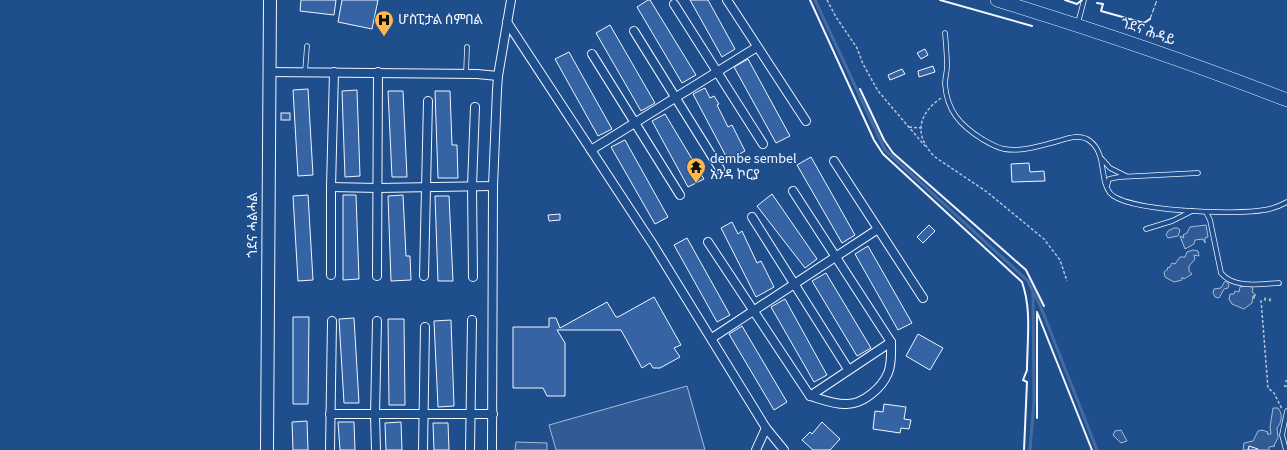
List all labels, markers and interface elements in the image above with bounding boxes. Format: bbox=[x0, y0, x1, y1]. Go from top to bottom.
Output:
hospital icon: ሆስፒታል ሰምበል bbox=[373, 9, 395, 37]
place label: ሆስፒታል ሰምበል bbox=[398, 10, 483, 30]
street label: ጎደና ሕዳይ bbox=[1118, 13, 1178, 51]
place label: dembe sembel አንዳ ኮርያ bbox=[710, 149, 797, 185]
temple icon: dembe sembel አንዳ ኮርያ bbox=[685, 156, 707, 184]
street label: ጎደና ሓልሓል bbox=[243, 192, 263, 258]

